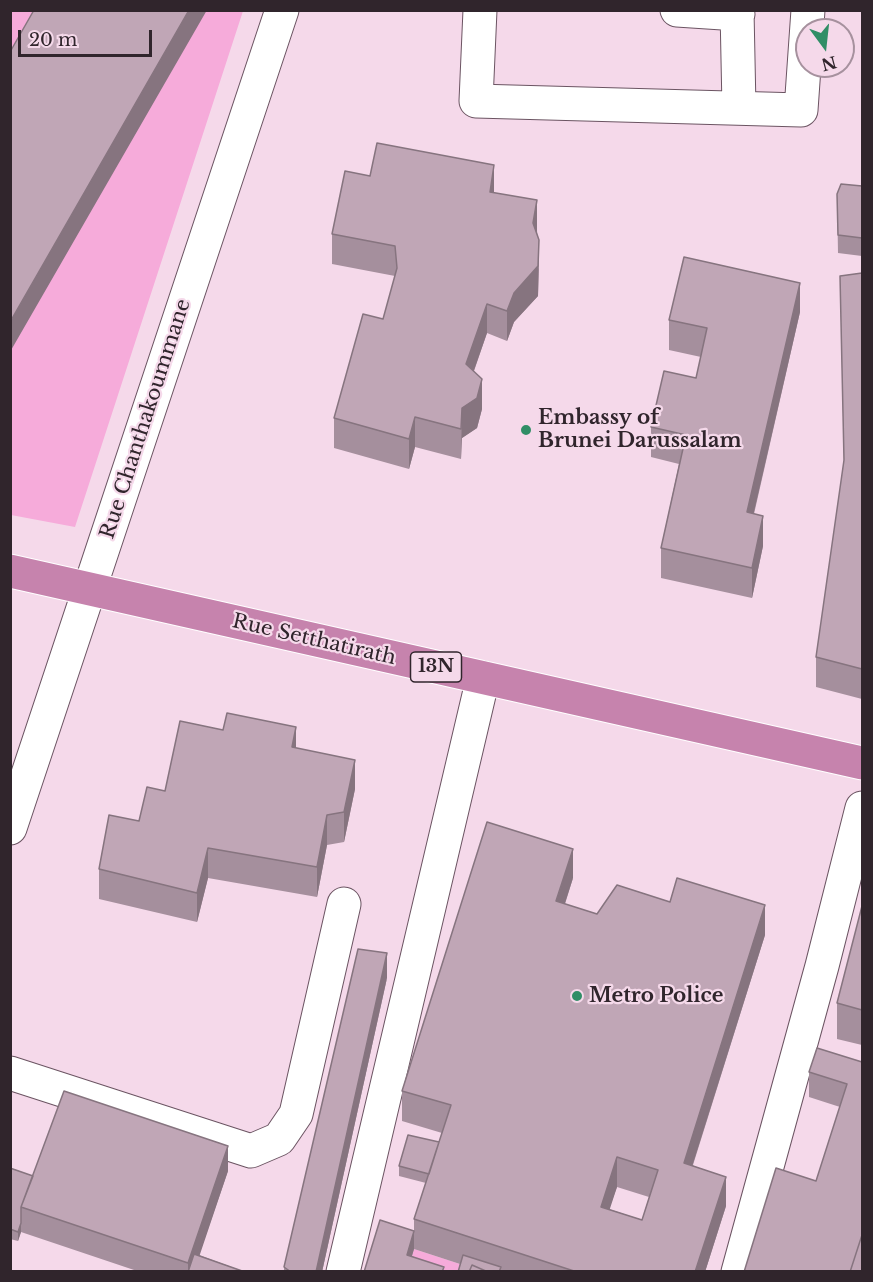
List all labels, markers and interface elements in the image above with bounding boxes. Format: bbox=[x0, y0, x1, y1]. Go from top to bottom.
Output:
scale bar bbox=[21, 18, 154, 56]
north arrow bbox=[795, 18, 855, 78]
text: 20 m bbox=[29, 29, 77, 51]
text: N bbox=[819, 52, 839, 75]
street label: Rue Chanthakoummane bbox=[96, 296, 196, 542]
place label: Embassy of Brunei Darussalam bbox=[538, 406, 742, 453]
marker: Embassy of Brunei Darussalam bbox=[519, 423, 533, 437]
street label: Rue Setthatirath bbox=[230, 610, 398, 670]
road number: 13N bbox=[410, 652, 462, 682]
place label: Metro Police bbox=[589, 984, 724, 1008]
marker: Metro Police bbox=[570, 989, 584, 1003]

